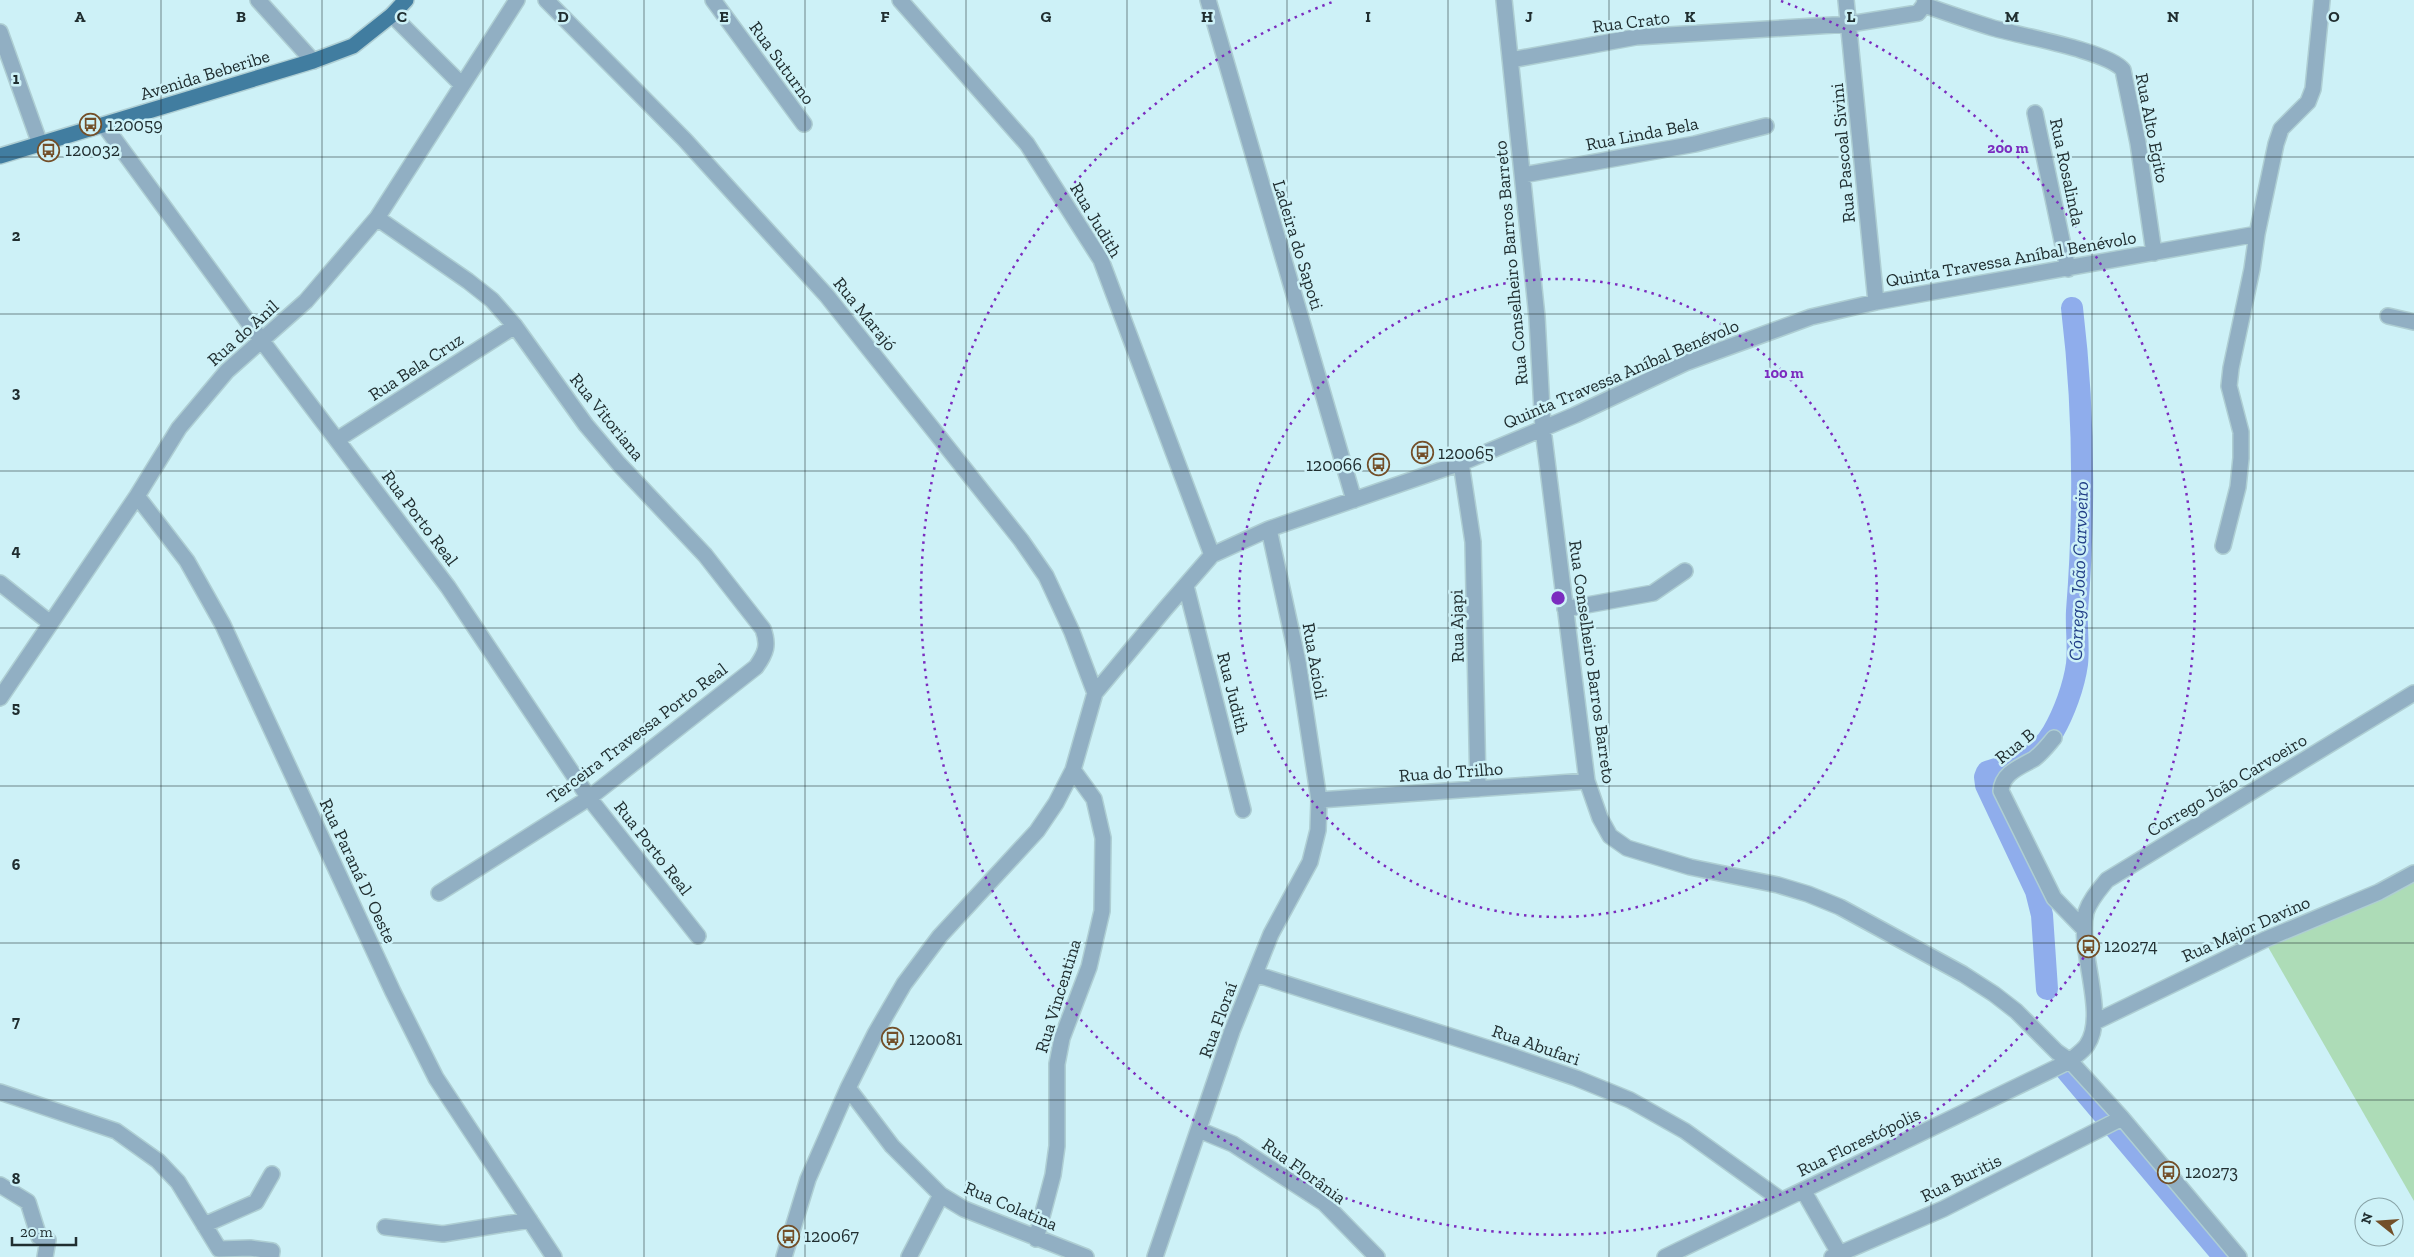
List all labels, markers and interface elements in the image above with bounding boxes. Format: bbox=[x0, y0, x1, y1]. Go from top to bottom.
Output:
street label: Rua Crato bbox=[1591, 6, 1671, 38]
text: A bbox=[75, 7, 86, 26]
text: B bbox=[236, 7, 246, 26]
text: C bbox=[397, 7, 407, 26]
text: D bbox=[557, 7, 569, 26]
text: E bbox=[719, 7, 729, 26]
text: F bbox=[880, 7, 890, 26]
text: G bbox=[1041, 7, 1052, 26]
text: H bbox=[1201, 7, 1213, 26]
text: I bbox=[1365, 7, 1371, 26]
text: J bbox=[1525, 7, 1533, 26]
text: K bbox=[1685, 7, 1696, 26]
text: L bbox=[1847, 7, 1856, 26]
text: M bbox=[2005, 7, 2019, 26]
text: N bbox=[2167, 7, 2179, 26]
text: O bbox=[2328, 7, 2340, 26]
street label: Rua Suturno bbox=[744, 17, 820, 109]
street label: Avenida Beberibe bbox=[138, 45, 272, 105]
text: 1 bbox=[13, 69, 20, 88]
street label: Rua Alto Egito bbox=[2131, 71, 2173, 185]
street label: Rua Pascoal Sivini bbox=[1826, 82, 1860, 224]
street label: Rua Linda Bela bbox=[1584, 112, 1701, 156]
bus stop icon: 120059 bbox=[79, 113, 103, 137]
place label: 120059 bbox=[107, 114, 163, 136]
street label: Rua Rosalinda bbox=[2045, 116, 2089, 228]
bus stop icon: 120032 bbox=[37, 138, 61, 162]
place label: 120032 bbox=[65, 139, 120, 161]
text: 200 m bbox=[1987, 139, 2029, 157]
street label: Rua Conselheiro Barros Barreto bbox=[1489, 140, 1533, 386]
street label: Ladeira do Sapoti bbox=[1268, 177, 1328, 313]
street label: Rua Judith bbox=[1065, 179, 1127, 261]
text: 2 bbox=[12, 226, 21, 245]
street label: Quinta Travessa Aníbal Benévolo bbox=[1884, 226, 2138, 292]
street label: Rua Marajó bbox=[829, 273, 901, 355]
street label: Rua do Anil bbox=[203, 295, 283, 371]
street label: Quinta Travessa Aníbal Benévolo bbox=[1500, 314, 1742, 434]
street label: Rua Bela Cruz bbox=[364, 328, 468, 406]
text: 100 m bbox=[1764, 364, 1804, 382]
street label: Rua Vitoriana bbox=[565, 369, 649, 465]
text: 3 bbox=[12, 383, 21, 402]
bus stop icon: 120065 bbox=[1410, 441, 1434, 465]
place label: 120065 bbox=[1438, 442, 1494, 464]
bus stop icon: 120066 bbox=[1366, 453, 1390, 477]
place label: 120066 bbox=[1306, 454, 1362, 476]
street label: Rua Porto Real bbox=[377, 466, 463, 570]
water label: Córrego João Carvoeiro bbox=[2064, 481, 2093, 661]
street label: Rua Conselheiro Barros Barreto bbox=[1564, 539, 1620, 785]
text: 4 bbox=[11, 541, 21, 560]
street label: Rua Ajapi bbox=[1445, 589, 1469, 663]
centre of rings bbox=[1549, 589, 1567, 607]
street label: Rua Acioli bbox=[1297, 621, 1333, 701]
street label: Rua Judith bbox=[1212, 650, 1254, 736]
street label: Terceira Travessa Porto Real bbox=[543, 658, 732, 808]
text: 5 bbox=[12, 698, 20, 717]
street label: Rua B bbox=[1991, 723, 2039, 769]
street label: Corrego João Carvoeiro bbox=[2143, 729, 2311, 841]
street label: Rua do Trilho bbox=[1398, 757, 1504, 787]
street label: Rua Paraná D' Oeste bbox=[315, 795, 401, 947]
street label: Rua Porto Real bbox=[609, 796, 697, 900]
text: 6 bbox=[12, 855, 21, 874]
street label: Rua Major Davino bbox=[2178, 891, 2314, 967]
bus stop icon: 120274 bbox=[2076, 934, 2100, 958]
place label: 120274 bbox=[2104, 935, 2158, 957]
street label: Rua Vincentina bbox=[1030, 936, 1086, 1056]
street label: Rua Floraí bbox=[1194, 979, 1242, 1061]
text: 7 bbox=[12, 1012, 20, 1031]
street label: Rua Abufari bbox=[1489, 1020, 1583, 1070]
bus stop icon: 120081 bbox=[881, 1027, 905, 1051]
place label: 120081 bbox=[909, 1028, 963, 1050]
street label: Rua Florestópolis bbox=[1794, 1103, 1924, 1181]
street label: Rua Florânia bbox=[1258, 1133, 1350, 1209]
street label: Rua Buritis bbox=[1917, 1149, 2005, 1207]
bus stop icon: 120273 bbox=[2157, 1160, 2181, 1184]
place label: 120273 bbox=[2185, 1161, 2238, 1183]
text: 8 bbox=[12, 1169, 21, 1188]
street label: Rua Colatina bbox=[961, 1177, 1061, 1236]
north arrow bbox=[2354, 1197, 2404, 1247]
text: N bbox=[2357, 1210, 2377, 1226]
scale bar bbox=[12, 1214, 76, 1246]
text: 20 m bbox=[20, 1223, 53, 1241]
bus stop icon: 120067 bbox=[776, 1224, 800, 1248]
place label: 120067 bbox=[804, 1225, 859, 1247]

